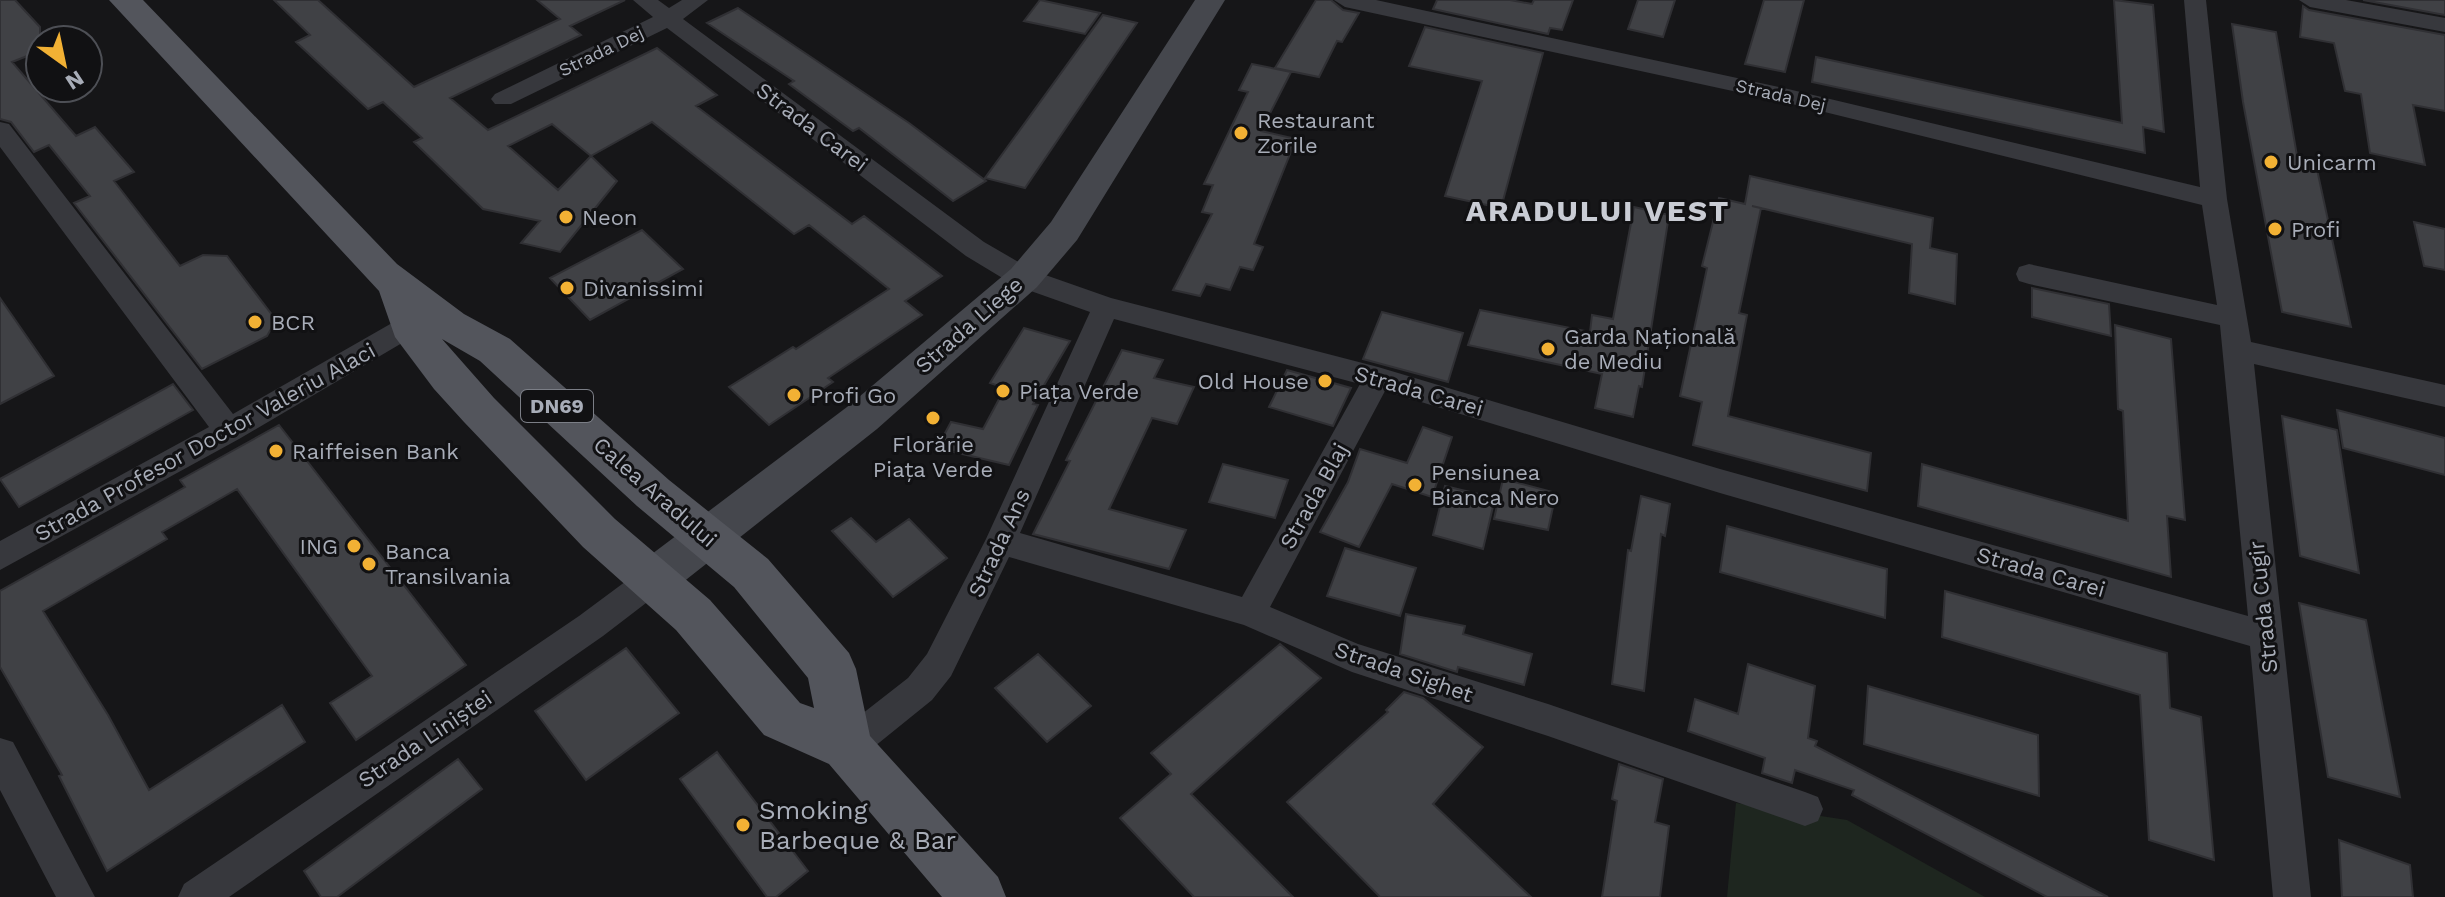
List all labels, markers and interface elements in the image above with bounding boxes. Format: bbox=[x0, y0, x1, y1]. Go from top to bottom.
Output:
street label: Strada Dej bbox=[555, 21, 647, 81]
north arrow bbox=[24, 24, 104, 104]
text: N bbox=[61, 65, 88, 95]
street label: Strada Dej bbox=[1734, 74, 1828, 116]
street label: Strada Carei bbox=[752, 77, 872, 177]
place label: Restaurant Zorile bbox=[1257, 108, 1375, 158]
marker: Restaurant Zorile bbox=[1232, 124, 1250, 142]
place label: Unicarm bbox=[2287, 150, 2377, 175]
marker: Unicarm bbox=[2262, 153, 2280, 171]
district label: ARADULUI VEST bbox=[1466, 193, 1730, 228]
place label: Neon bbox=[582, 205, 637, 230]
marker: Neon bbox=[557, 208, 575, 226]
place label: Profi bbox=[2291, 217, 2341, 242]
marker: Profi bbox=[2266, 220, 2284, 238]
street label: Strada Liege bbox=[910, 272, 1028, 378]
place label: Divanissimi bbox=[583, 276, 704, 301]
marker: Divanissimi bbox=[558, 279, 576, 297]
place label: BCR bbox=[271, 310, 315, 335]
marker: BCR bbox=[246, 313, 264, 331]
place label: Garda Națională de Mediu bbox=[1564, 324, 1736, 374]
street label: Strada Profesor Doctor Valeriu Alaci bbox=[30, 338, 380, 546]
marker: Garda Națională de Mediu bbox=[1539, 340, 1557, 358]
street label: Strada Carei bbox=[1352, 361, 1486, 421]
place label: Old House bbox=[1197, 369, 1309, 394]
marker: Old House bbox=[1316, 372, 1334, 390]
place label: Piața Verde bbox=[1019, 379, 1139, 404]
marker: Piața Verde bbox=[994, 382, 1012, 400]
place label: Profi Go bbox=[810, 383, 896, 408]
marker: Profi Go bbox=[785, 386, 803, 404]
road number: DN69 bbox=[521, 390, 593, 422]
marker: Florărie Piața Verde bbox=[924, 409, 942, 427]
street label: Calea Aradului bbox=[588, 432, 722, 552]
place label: Florărie Piața Verde bbox=[873, 432, 993, 482]
place label: Raiffeisen Bank bbox=[292, 439, 459, 464]
street label: Strada Blaj bbox=[1275, 439, 1353, 553]
marker: Raiffeisen Bank bbox=[267, 442, 285, 460]
place label: Pensiunea Bianca Nero bbox=[1431, 460, 1560, 510]
marker: Pensiunea Bianca Nero bbox=[1406, 476, 1424, 494]
street label: Strada Ans bbox=[963, 485, 1035, 601]
place label: ING bbox=[299, 534, 338, 559]
marker: ING bbox=[345, 537, 363, 555]
place label: Banca Transilvania bbox=[385, 539, 511, 589]
street label: Strada Cugir bbox=[2244, 540, 2282, 674]
street label: Strada Carei bbox=[1974, 542, 2108, 602]
marker: Banca Transilvania bbox=[360, 555, 378, 573]
street label: Strada Sighet bbox=[1332, 637, 1476, 707]
street label: Strada Liniștei bbox=[354, 685, 496, 793]
place label: Smoking Barbeque & Bar bbox=[759, 795, 956, 855]
marker: Smoking Barbeque & Bar bbox=[734, 816, 752, 834]

